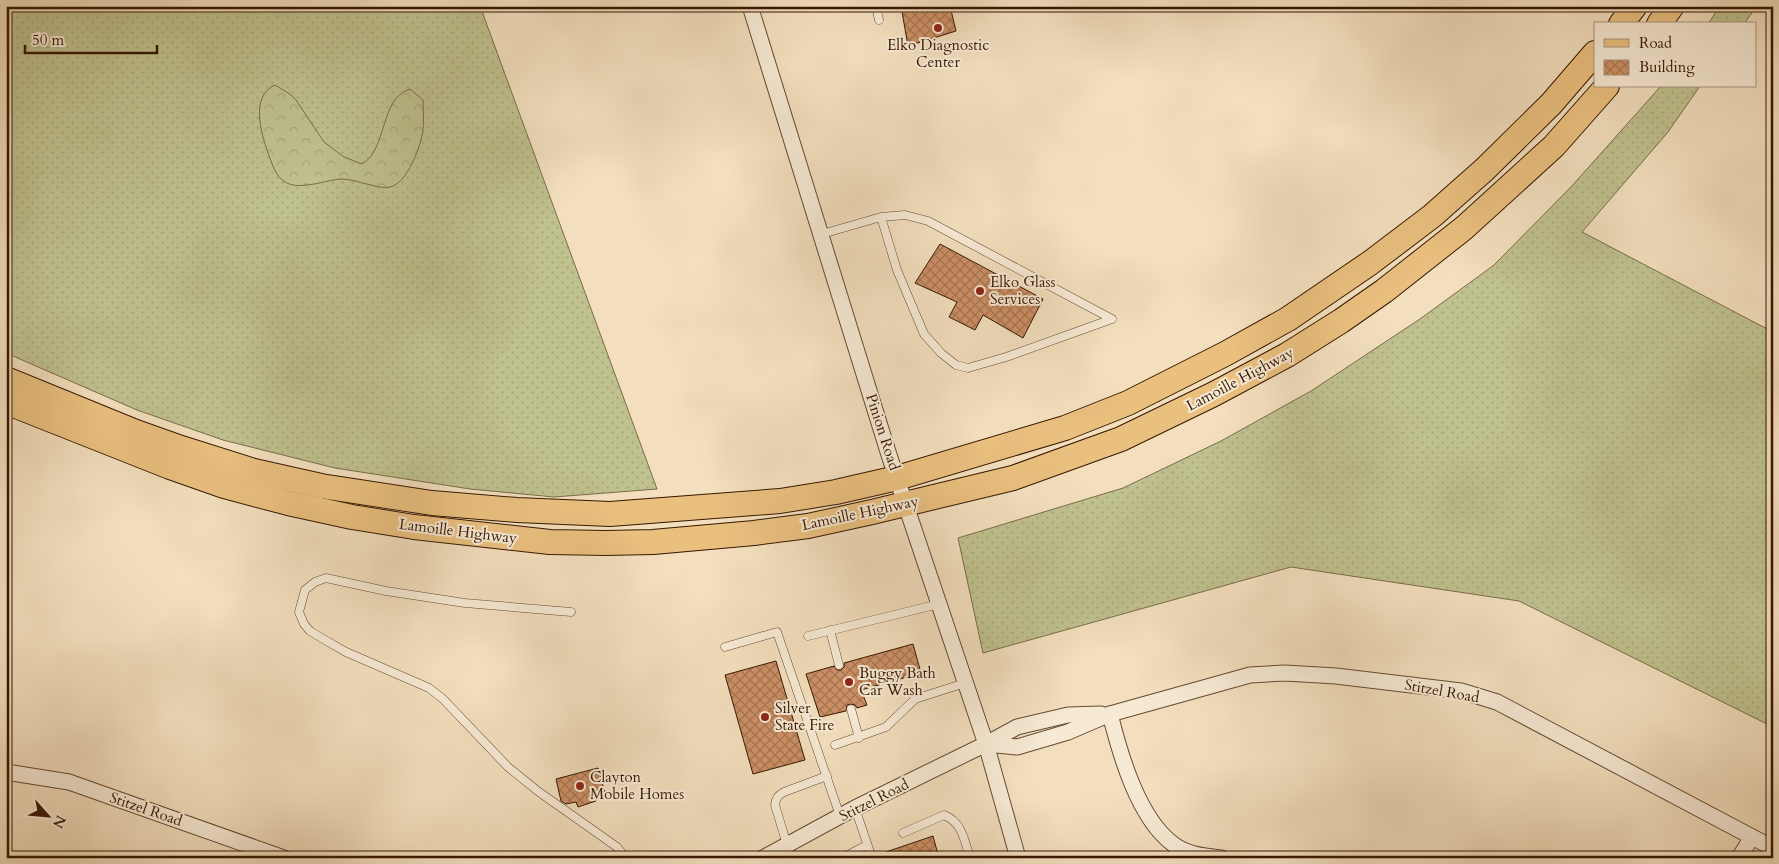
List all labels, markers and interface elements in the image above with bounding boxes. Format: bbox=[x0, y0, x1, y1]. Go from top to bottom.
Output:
scale bar bbox=[25, 22, 158, 54]
marker: Elko Diagnostic Center bbox=[932, 22, 944, 34]
legend bbox=[1594, 22, 1756, 88]
text: 50 m bbox=[32, 30, 64, 50]
text: Road bbox=[1639, 33, 1672, 53]
place label: Elko Diagnostic Center bbox=[887, 35, 989, 72]
text: Building bbox=[1639, 57, 1695, 77]
place label: Elko Glass Services bbox=[990, 272, 1055, 309]
marker: Elko Glass Services bbox=[974, 285, 986, 297]
street label: Lamoille Highway bbox=[1183, 342, 1297, 416]
street label: Pinion Road bbox=[861, 391, 905, 473]
street label: Lamoille Highway bbox=[800, 491, 920, 535]
street label: Lamoille Highway bbox=[398, 514, 518, 548]
place label: Buggy Bath Car Wash bbox=[859, 663, 937, 700]
street label: Stitzel Road bbox=[1403, 675, 1481, 707]
marker: Buggy Bath Car Wash bbox=[843, 676, 855, 688]
place label: Silver State Fire bbox=[775, 698, 835, 735]
marker: Silver State Fire bbox=[759, 711, 771, 723]
place label: Clayton Mobile Homes bbox=[590, 767, 684, 804]
street label: Stitzel Road bbox=[836, 774, 912, 826]
marker: Clayton Mobile Homes bbox=[574, 780, 586, 792]
street label: Stitzel Road bbox=[107, 787, 185, 831]
north arrow bbox=[22, 792, 72, 842]
text: N bbox=[48, 812, 70, 831]

